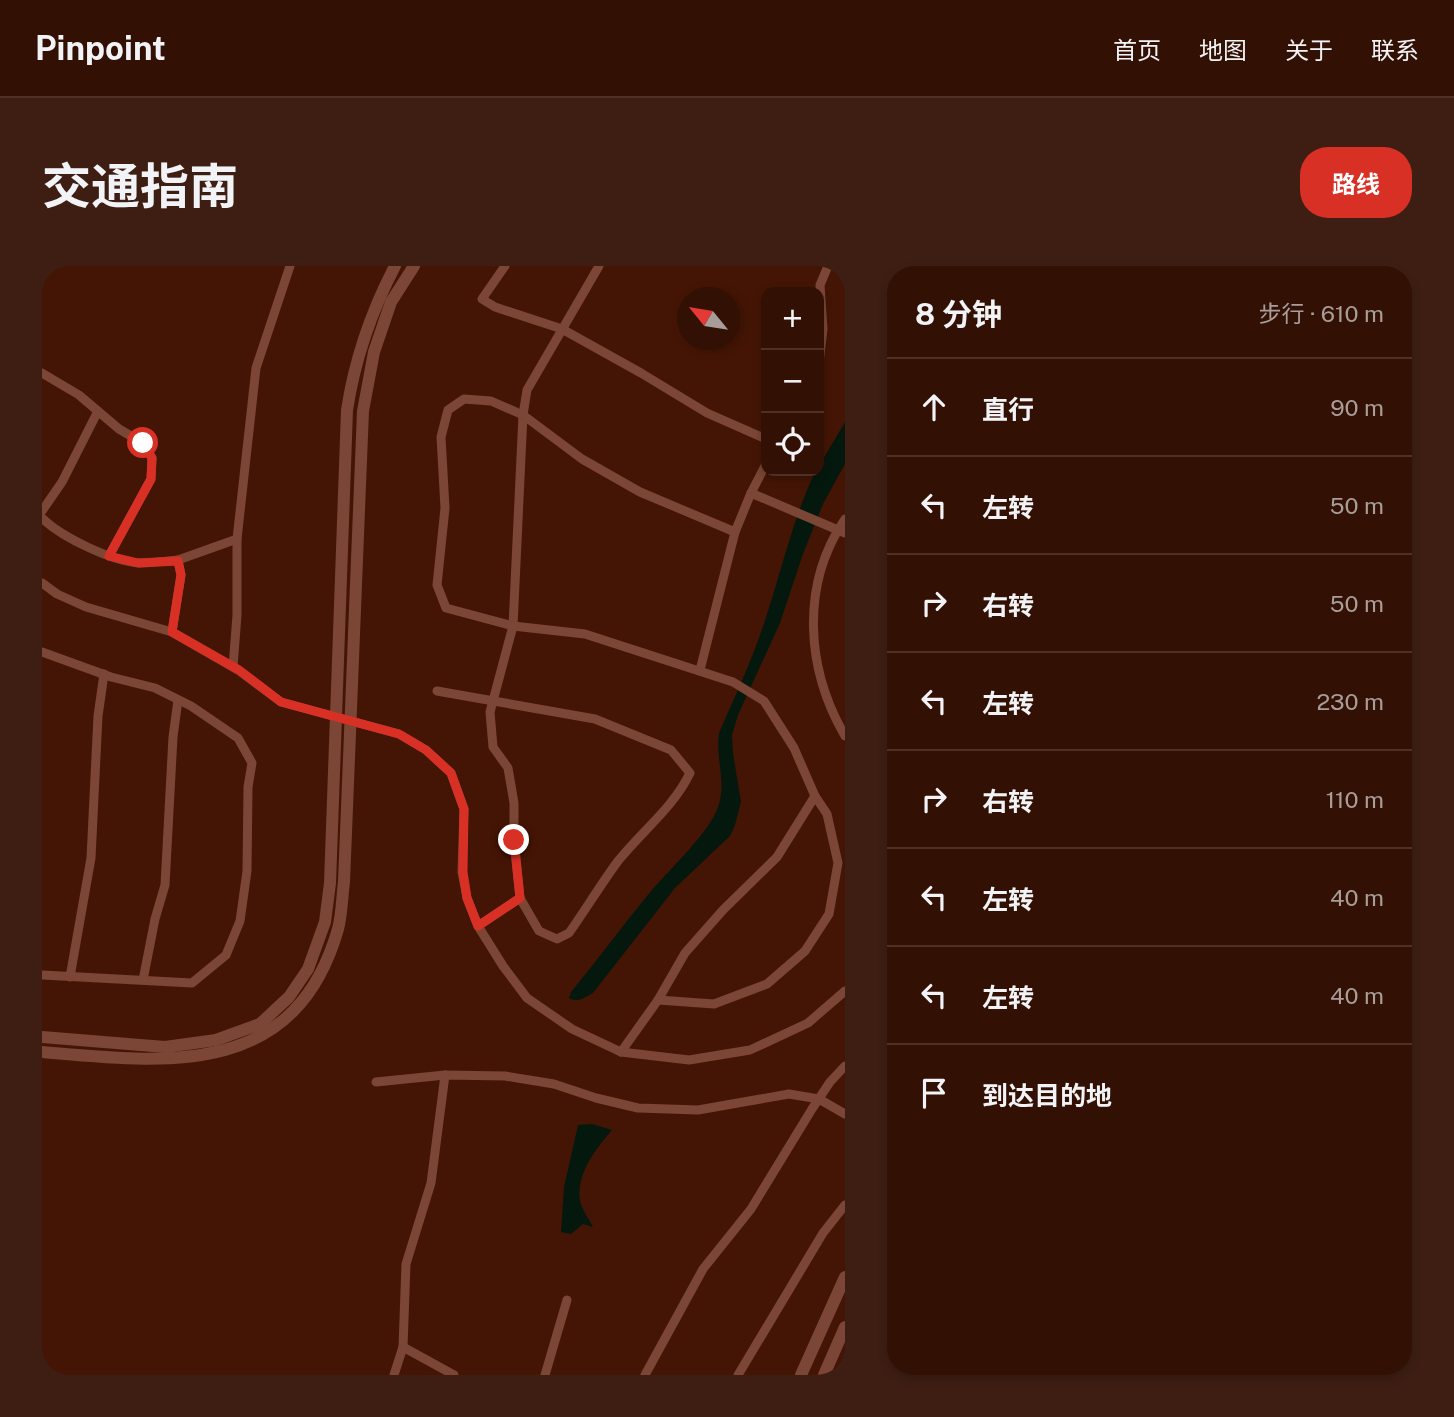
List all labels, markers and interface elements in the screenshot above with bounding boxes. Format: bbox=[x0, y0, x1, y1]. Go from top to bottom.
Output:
text: Pinpoint bbox=[35, 29, 166, 67]
text: 首页 bbox=[1113, 36, 1161, 64]
text: 地图 bbox=[1199, 36, 1247, 64]
text: 关于 bbox=[1285, 36, 1333, 64]
text: 联系 bbox=[1371, 36, 1419, 64]
button: 路线 bbox=[1300, 147, 1412, 218]
text: 交通指南 bbox=[42, 157, 238, 215]
north arrow bbox=[677, 287, 740, 350]
map controls bbox=[761, 287, 824, 476]
button: + bbox=[761, 287, 824, 350]
text: 8 分钟 bbox=[915, 296, 1002, 332]
text: 步行 · 610 m bbox=[1258, 300, 1384, 327]
button: − bbox=[761, 350, 824, 413]
icon: ahead bbox=[915, 388, 953, 426]
text: 直行 bbox=[982, 394, 1034, 425]
text: 90 m bbox=[1330, 394, 1384, 421]
button: locate bbox=[761, 413, 824, 476]
route start bbox=[127, 427, 158, 458]
icon: left bbox=[915, 486, 953, 524]
text: 左转 bbox=[982, 492, 1034, 523]
text: 50 m bbox=[1330, 492, 1384, 519]
icon: right bbox=[915, 584, 953, 622]
text: 右转 bbox=[982, 590, 1034, 621]
text: 50 m bbox=[1330, 590, 1384, 617]
icon: left bbox=[915, 682, 953, 720]
text: 左转 bbox=[982, 688, 1034, 719]
text: 230 m bbox=[1316, 688, 1384, 715]
icon: right bbox=[915, 780, 953, 818]
text: 右转 bbox=[982, 786, 1034, 817]
text: 110 m bbox=[1326, 786, 1384, 813]
route end bbox=[498, 824, 529, 855]
icon: left bbox=[915, 878, 953, 916]
text: 左转 bbox=[982, 884, 1034, 915]
text: 40 m bbox=[1330, 884, 1384, 911]
icon: left bbox=[915, 976, 953, 1014]
text: 左转 bbox=[982, 982, 1034, 1013]
text: 40 m bbox=[1330, 982, 1384, 1009]
icon: arrive bbox=[915, 1074, 953, 1112]
text: 到达目的地 bbox=[982, 1080, 1112, 1111]

